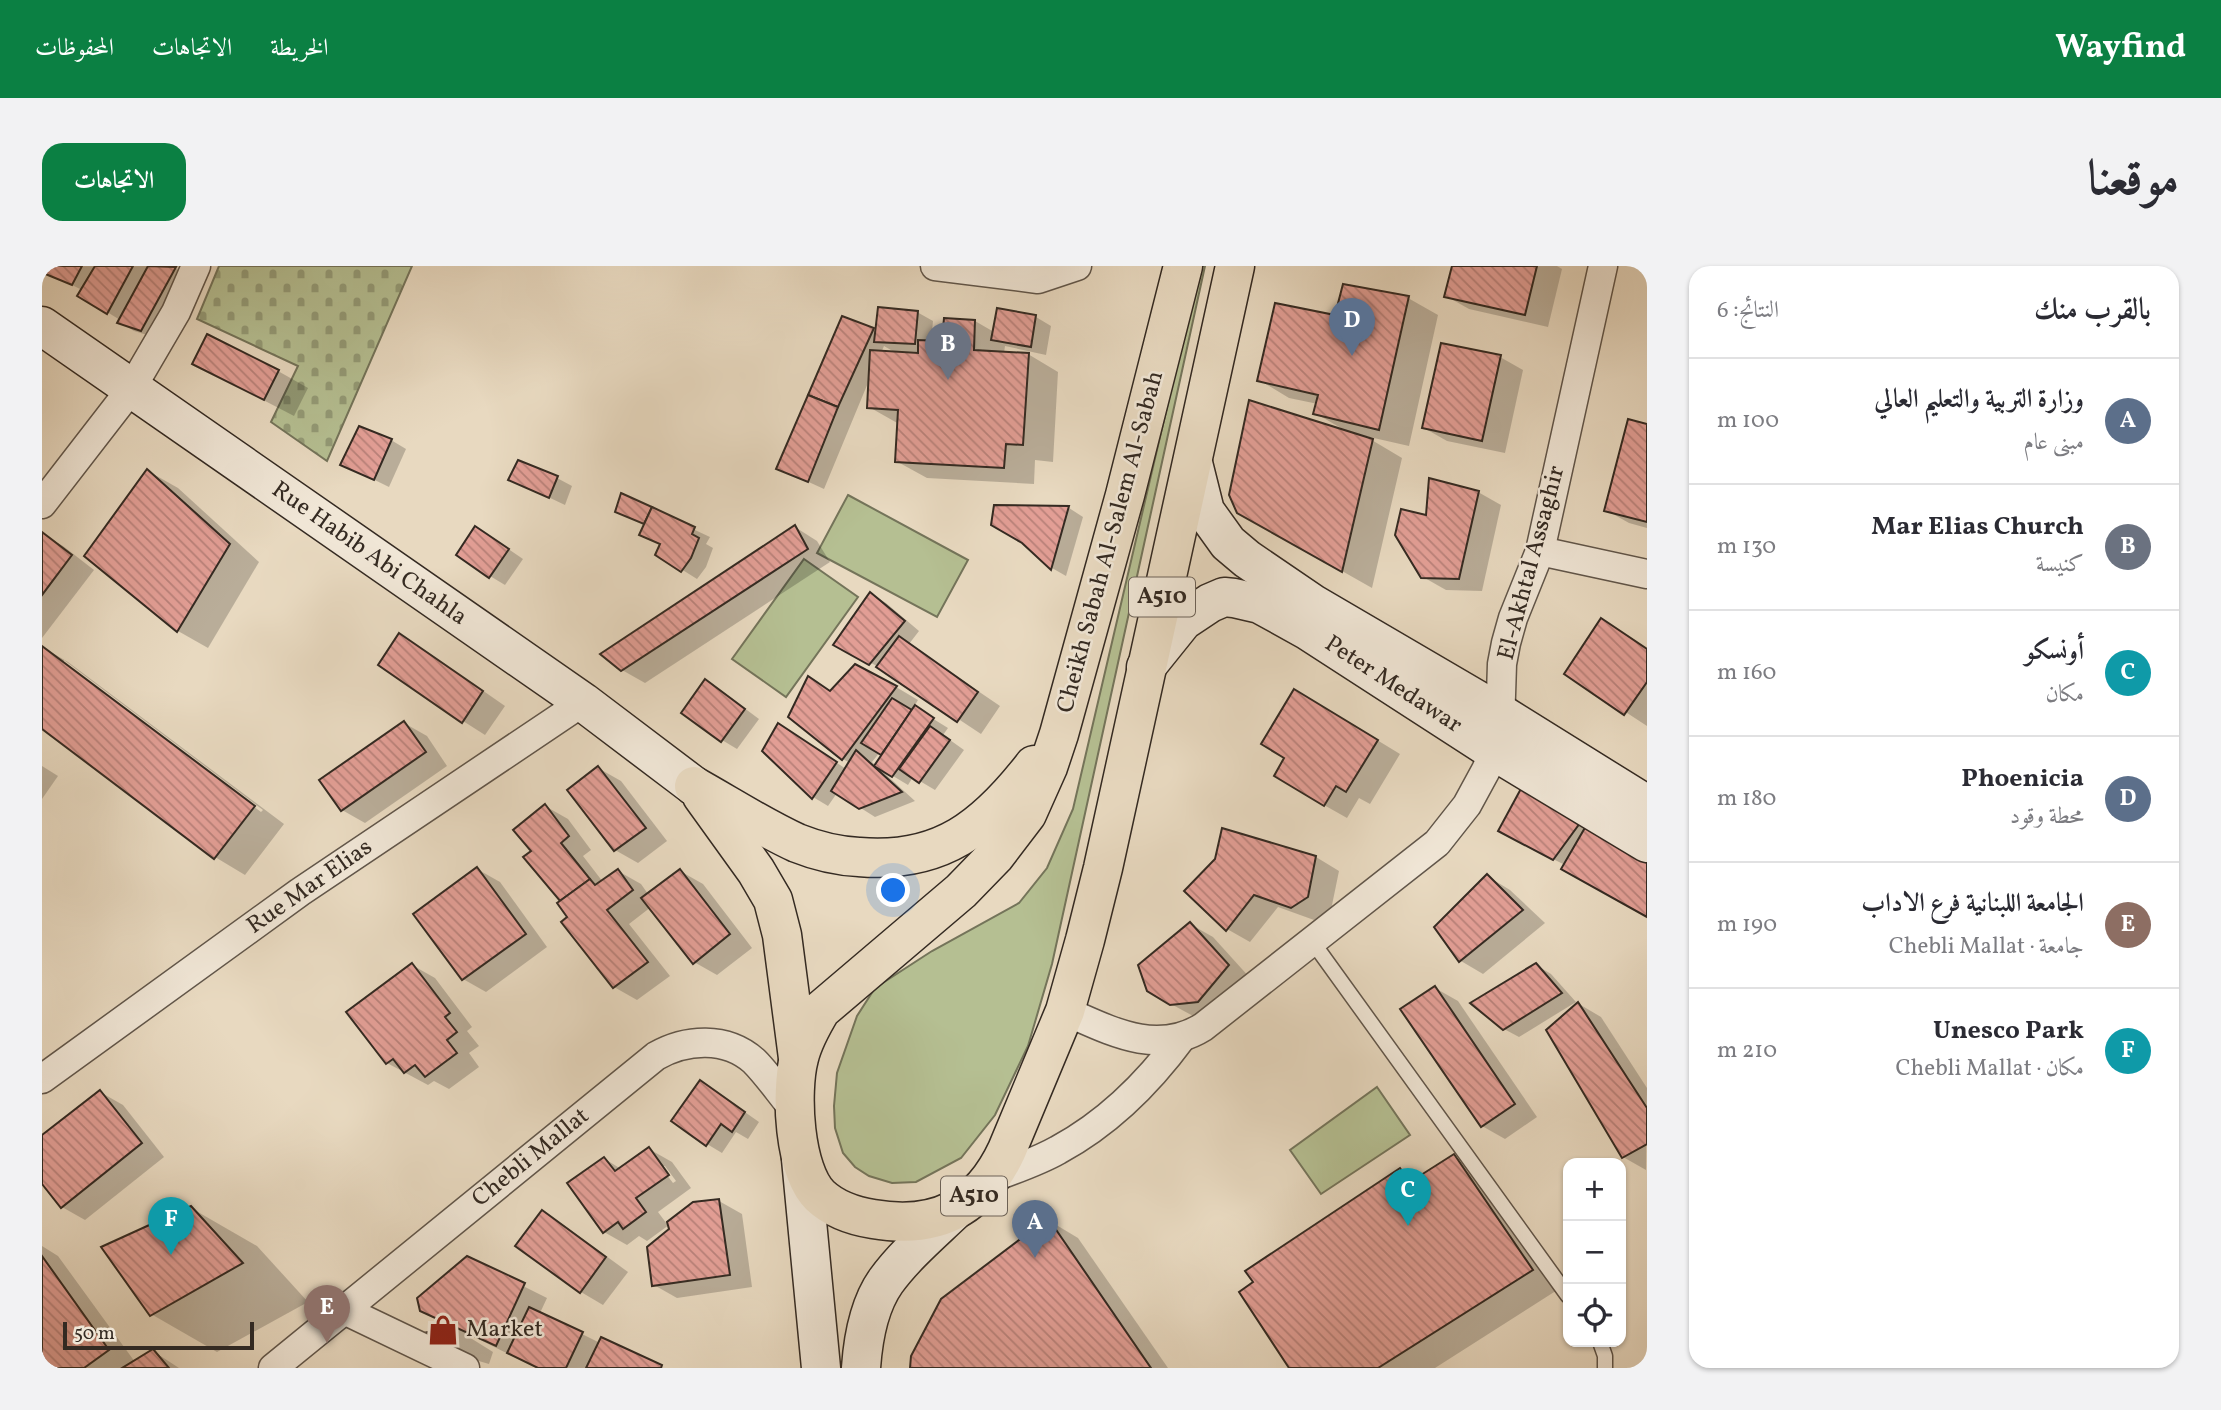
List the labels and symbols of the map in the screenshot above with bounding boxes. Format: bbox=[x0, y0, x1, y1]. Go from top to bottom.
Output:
pin: D bbox=[1329, 298, 1375, 356]
pin: B bbox=[925, 322, 971, 380]
street label: Cheikh Sabah Al-Salem Al-Sabah bbox=[1049, 367, 1173, 717]
street label: El-Akhtal Assaghir bbox=[1490, 462, 1574, 664]
street label: Rue Habib Abi Chahla bbox=[264, 474, 474, 634]
road number: A510 bbox=[1129, 578, 1195, 616]
street label: Peter Medawar bbox=[1318, 628, 1468, 742]
street label: Rue Mar Elias bbox=[240, 831, 380, 943]
your location bbox=[876, 873, 910, 907]
street label: Chebli Mallat bbox=[465, 1100, 597, 1216]
pin: C bbox=[1385, 1168, 1431, 1226]
road number: A510 bbox=[941, 1177, 1007, 1216]
pin: F bbox=[148, 1197, 194, 1255]
pin: A bbox=[1012, 1200, 1058, 1258]
pin: E bbox=[304, 1285, 350, 1343]
shop icon: Market bbox=[426, 1313, 460, 1347]
place label: Market bbox=[466, 1313, 543, 1347]
scale bar bbox=[63, 1319, 254, 1351]

